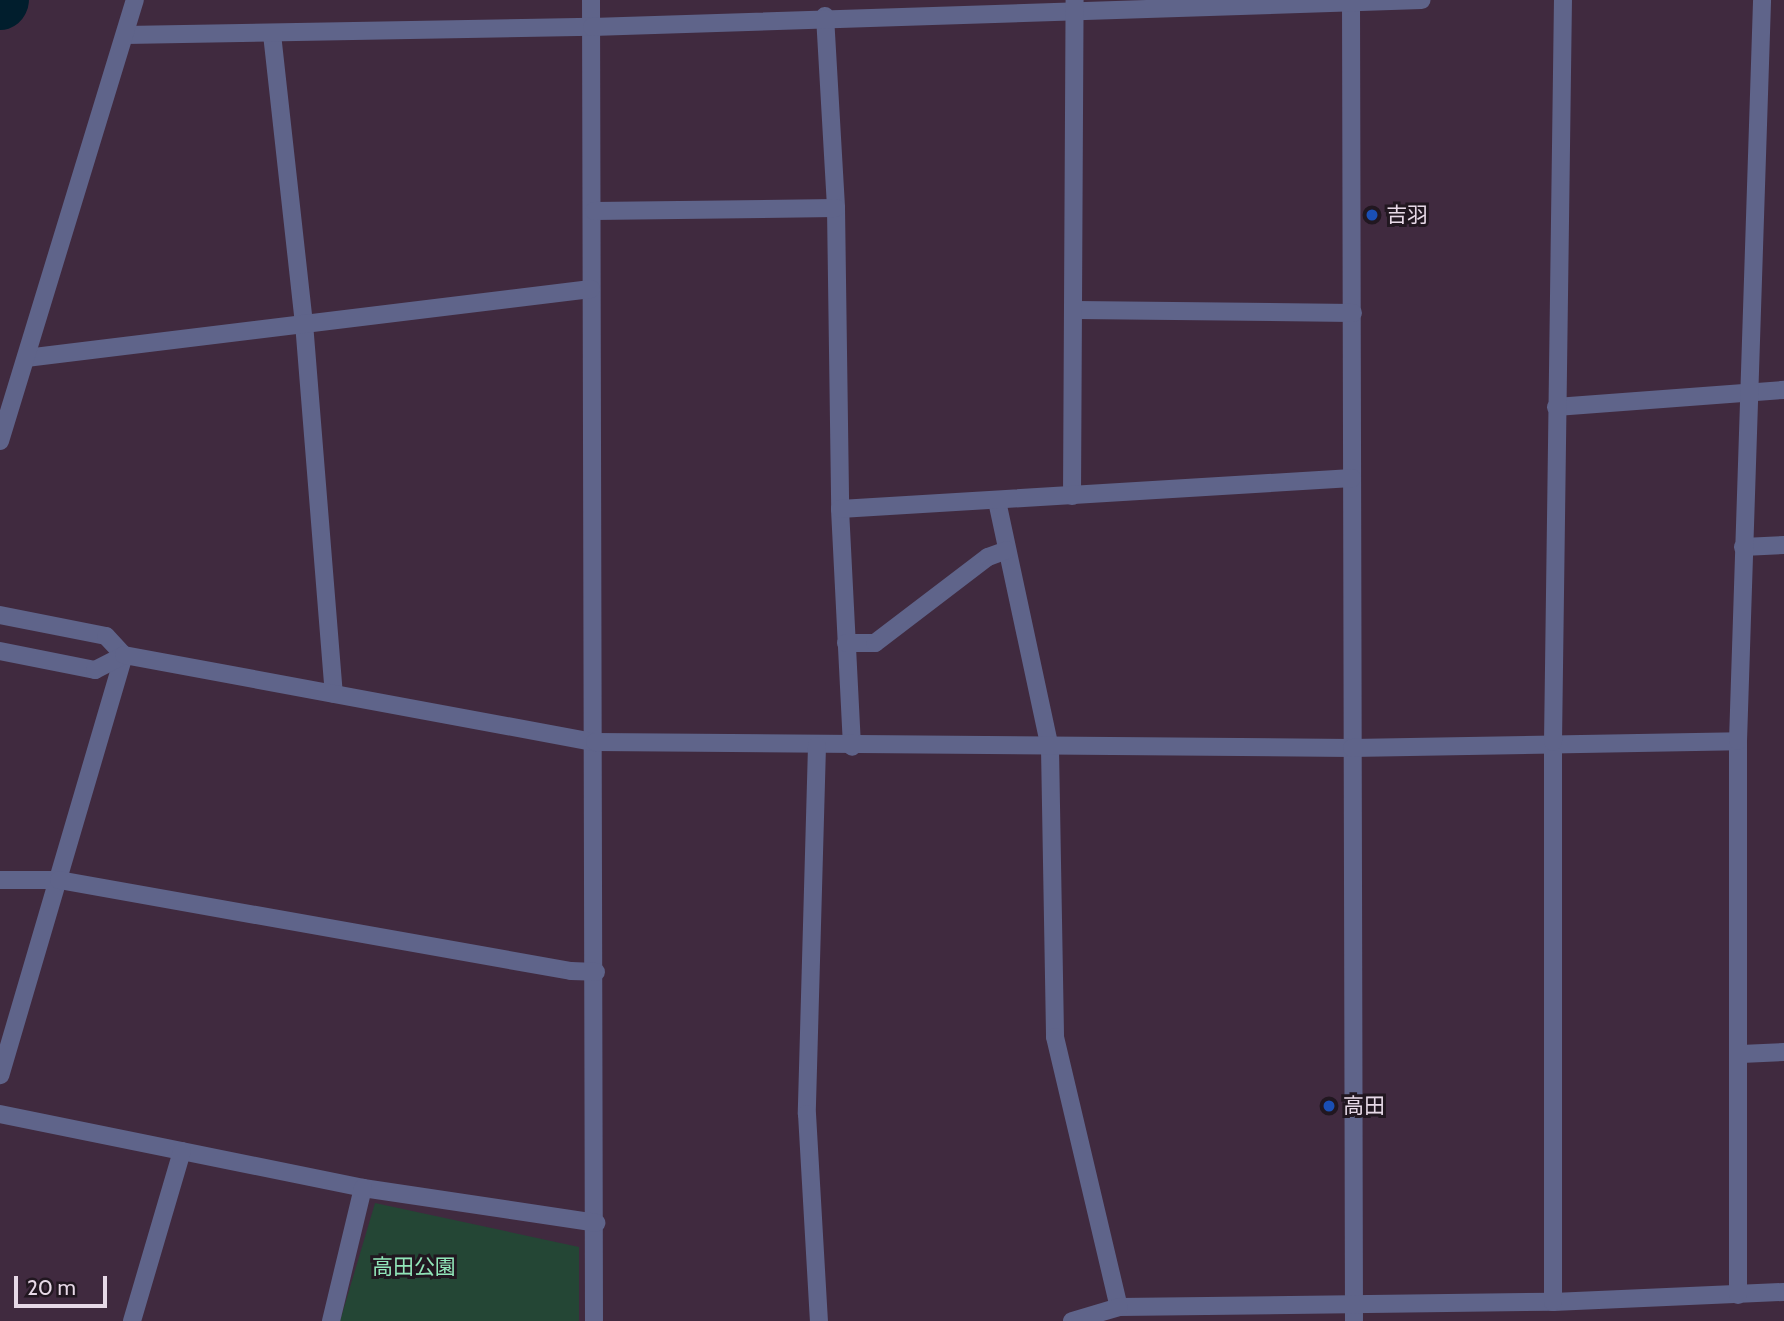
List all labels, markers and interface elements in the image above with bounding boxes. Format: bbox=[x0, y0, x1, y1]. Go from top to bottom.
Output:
place label: 吉羽 bbox=[1386, 202, 1428, 228]
marker: 吉羽 bbox=[1364, 207, 1380, 223]
place label: 高田 bbox=[1343, 1093, 1385, 1119]
marker: 高田 bbox=[1321, 1098, 1337, 1114]
park label: 高田公園 bbox=[372, 1254, 456, 1280]
scale bar bbox=[18, 1262, 110, 1306]
text: 20 m bbox=[27, 1275, 76, 1300]

